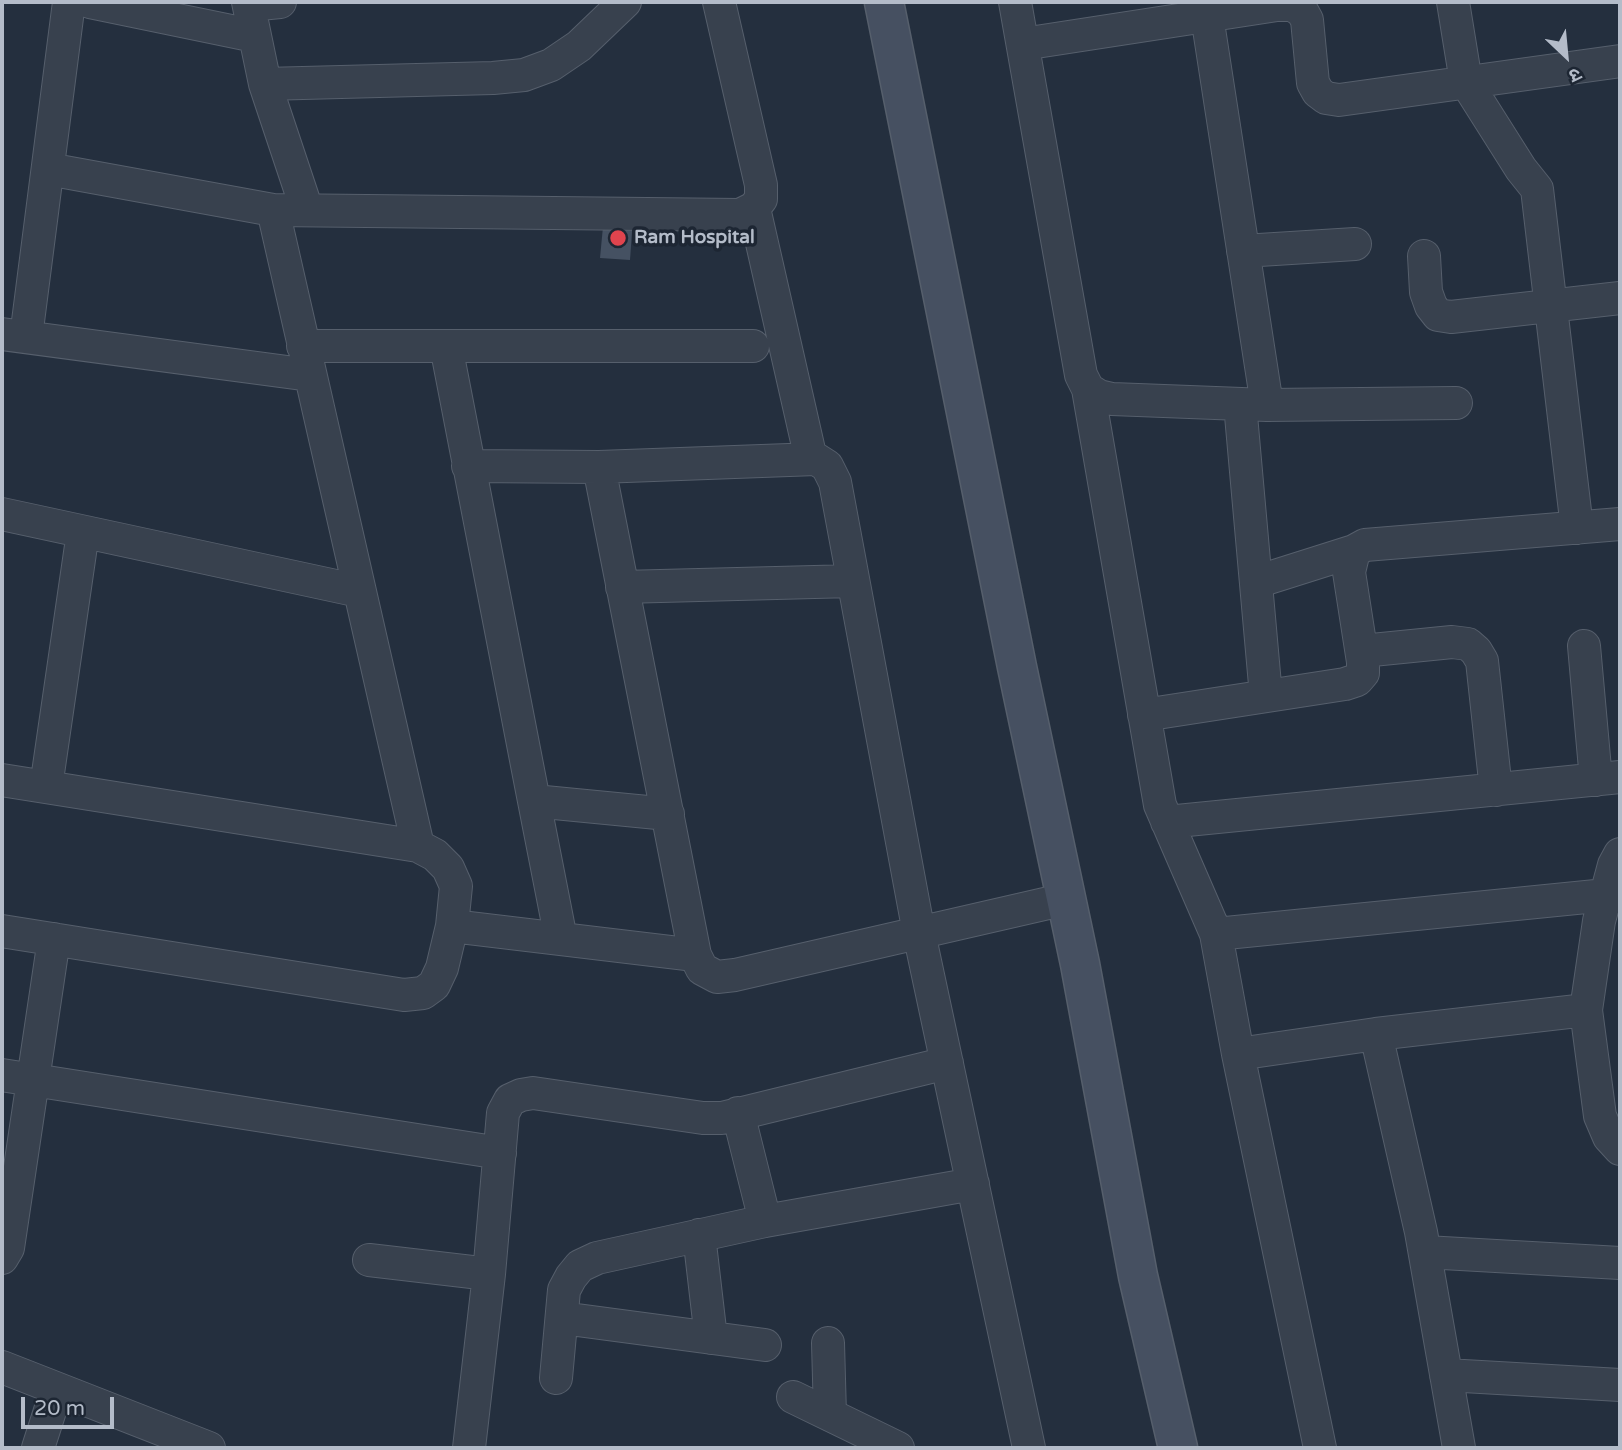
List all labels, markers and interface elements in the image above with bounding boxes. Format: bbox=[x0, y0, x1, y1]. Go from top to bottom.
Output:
north arrow bbox=[1531, 21, 1601, 91]
text: उ bbox=[1565, 63, 1585, 87]
place label: Ram Hospital bbox=[634, 227, 755, 249]
marker: Ram Hospital bbox=[608, 228, 628, 248]
scale bar bbox=[24, 1384, 117, 1428]
text: 20 m bbox=[34, 1396, 85, 1421]

